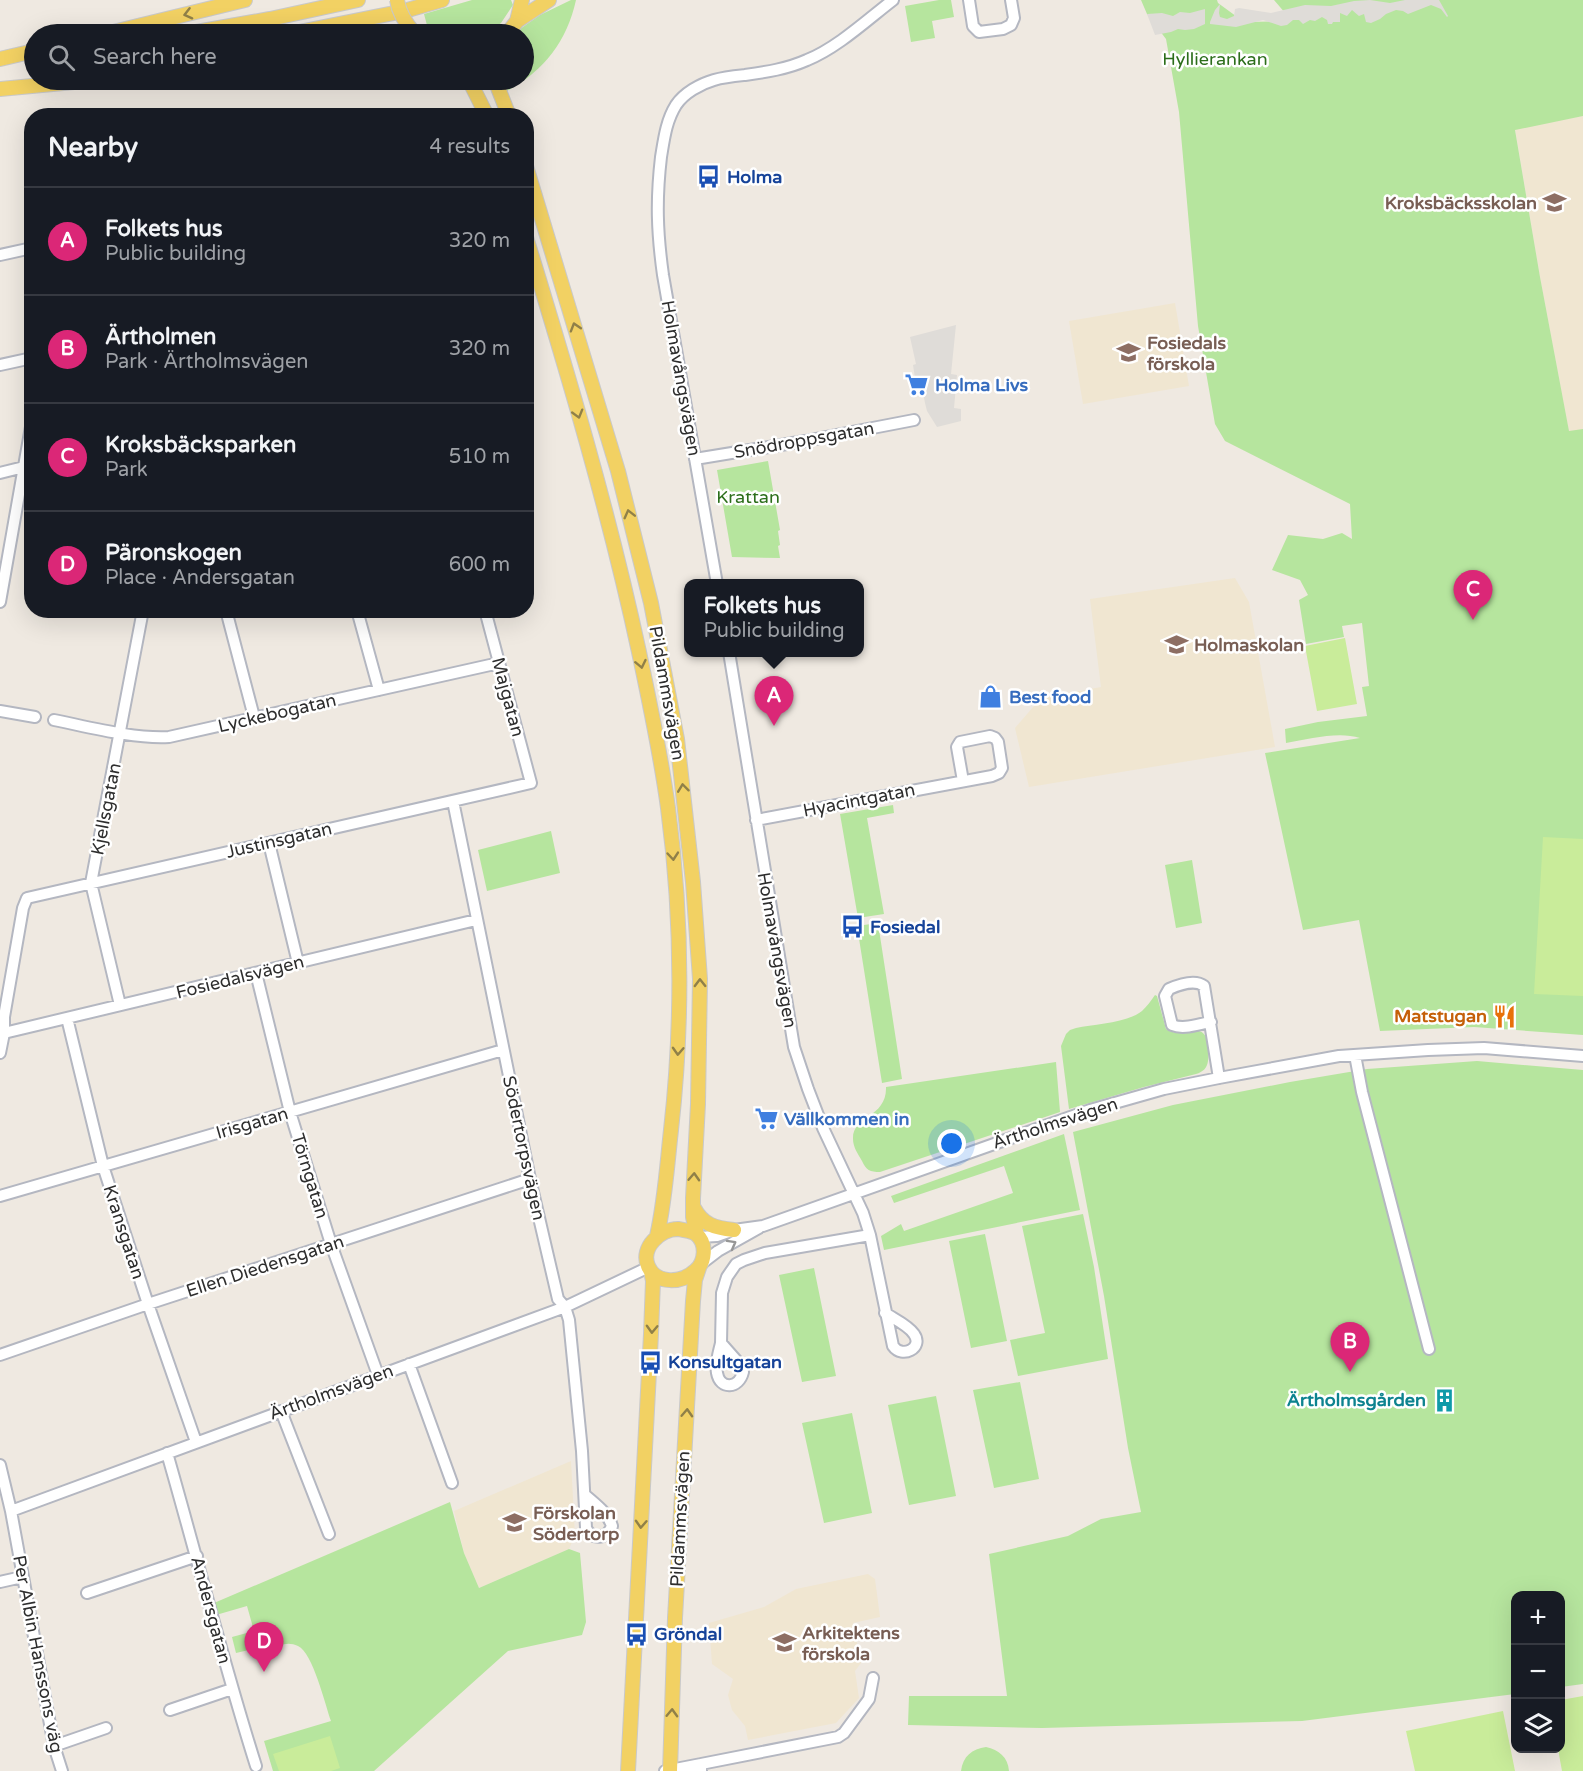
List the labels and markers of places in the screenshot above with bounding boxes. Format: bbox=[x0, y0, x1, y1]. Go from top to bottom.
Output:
bus stop icon: Holma bbox=[696, 164, 722, 190]
place label: Holma bbox=[727, 166, 782, 188]
school or university icon: Kroksbäcksskolan bbox=[1542, 190, 1568, 216]
place label: Kroksbäcksskolan bbox=[1385, 192, 1537, 214]
place label: Fosiedals förskola bbox=[1147, 332, 1226, 375]
school or university icon: Fosiedals förskola bbox=[1116, 340, 1142, 366]
supermarket icon: Holma Livs bbox=[904, 372, 930, 398]
place label: Holma Livs bbox=[935, 374, 1028, 396]
pin: C bbox=[1454, 570, 1492, 620]
school or university icon: Holmaskolan bbox=[1163, 632, 1189, 658]
place label: Holmaskolan bbox=[1194, 634, 1304, 656]
pin: A bbox=[754, 676, 794, 726]
shop icon: Best food bbox=[978, 684, 1004, 710]
place label: Best food bbox=[1009, 686, 1091, 708]
bus stop icon: Fosiedal bbox=[839, 914, 865, 940]
place label: Fosiedal bbox=[870, 916, 940, 938]
restaurant icon: Matstugan bbox=[1492, 1003, 1518, 1029]
place label: Matstugan bbox=[1394, 1005, 1487, 1027]
supermarket icon: Vällkommen in bbox=[753, 1106, 779, 1132]
place label: Vällkommen in bbox=[784, 1108, 910, 1130]
pin: B bbox=[1330, 1322, 1370, 1372]
bus stop icon: Konsultgatan bbox=[637, 1349, 663, 1375]
place label: Konsultgatan bbox=[668, 1351, 782, 1373]
building icon: Ärtholmsgården bbox=[1431, 1387, 1457, 1413]
place label: Ärtholmsgården bbox=[1287, 1389, 1426, 1411]
place label: Förskolan Södertorp bbox=[533, 1502, 619, 1545]
school or university icon: Förskolan Södertorp bbox=[502, 1510, 528, 1536]
bus stop icon: Gröndal bbox=[623, 1621, 649, 1647]
pin: D bbox=[244, 1622, 284, 1672]
place label: Arkitektens förskola bbox=[802, 1622, 900, 1665]
place label: Gröndal bbox=[654, 1623, 722, 1645]
school or university icon: Arkitektens förskola bbox=[771, 1630, 797, 1656]

